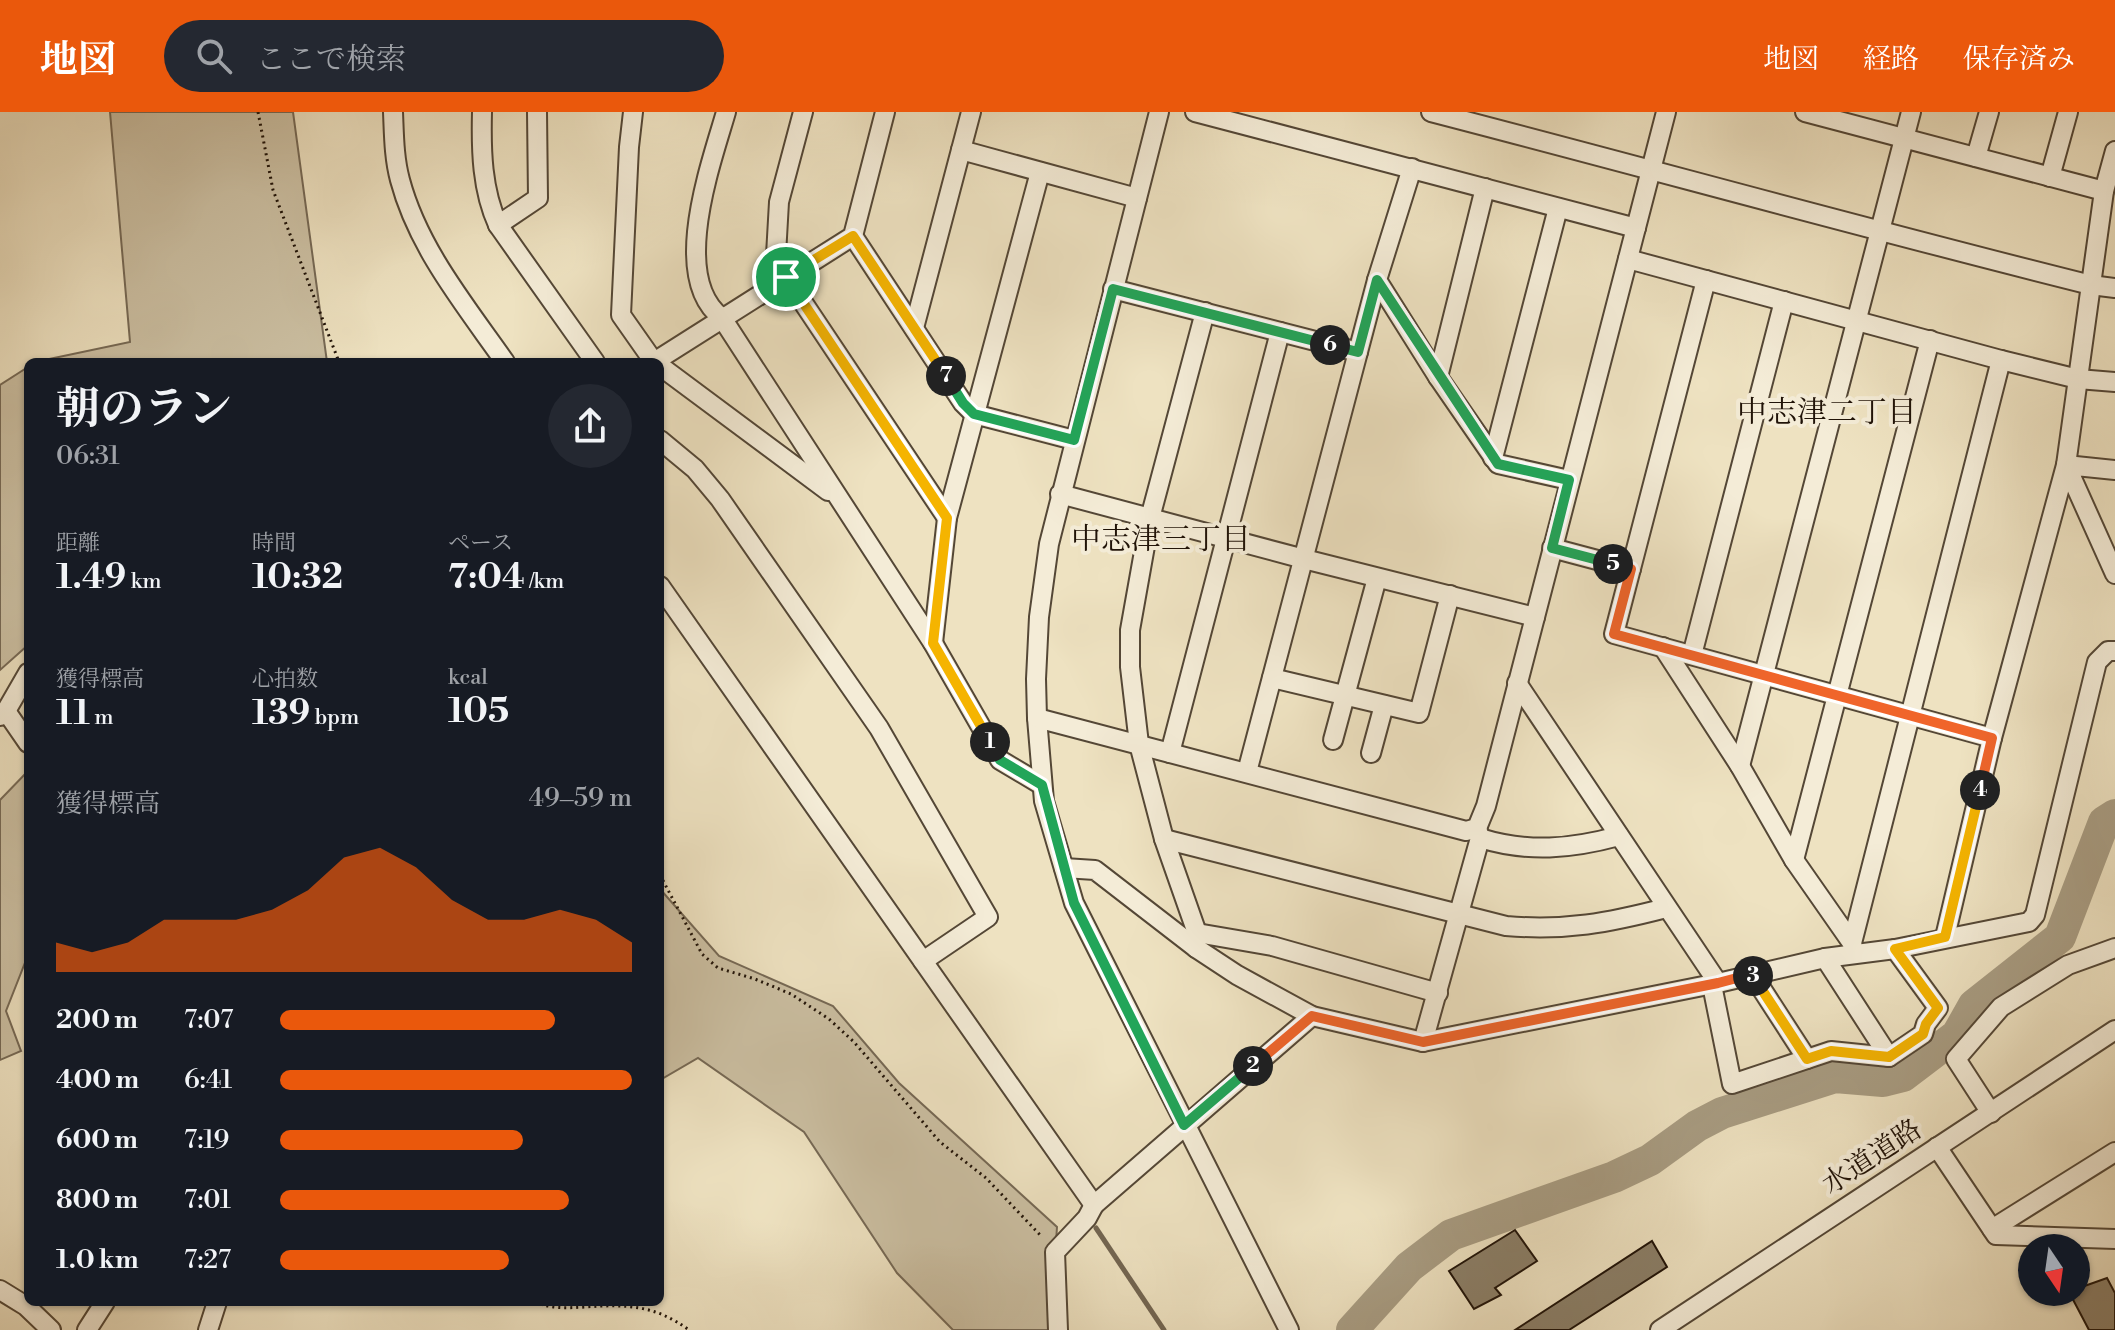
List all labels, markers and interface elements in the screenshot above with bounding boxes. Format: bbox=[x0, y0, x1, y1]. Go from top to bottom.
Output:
search box bbox=[164, 20, 724, 92]
icon: search bbox=[192, 34, 236, 78]
text: 地図 bbox=[40, 37, 116, 84]
text: ここで検索 bbox=[256, 41, 406, 79]
text: 地図 bbox=[1763, 42, 1819, 77]
text: 経路 bbox=[1863, 42, 1919, 77]
text: 保存済み bbox=[1963, 42, 2075, 77]
pin bbox=[752, 243, 820, 311]
icon: arrive bbox=[764, 255, 808, 299]
pin: 6 bbox=[1310, 325, 1350, 365]
text: 6 bbox=[1323, 331, 1337, 358]
pin: 7 bbox=[926, 356, 966, 396]
text: 7 bbox=[940, 362, 952, 389]
text: 朝のラン bbox=[56, 382, 232, 437]
button: share bbox=[548, 384, 632, 468]
district label: 中志津二丁目 bbox=[1737, 394, 1917, 432]
text: 06:31 bbox=[56, 440, 120, 472]
district label: 中志津三丁目 bbox=[1071, 521, 1251, 559]
text: 距離 bbox=[56, 530, 100, 557]
text: 時間 bbox=[252, 530, 296, 557]
text: ペース bbox=[448, 530, 513, 557]
pin: 5 bbox=[1593, 544, 1633, 584]
text: 5 bbox=[1606, 550, 1620, 577]
text: 1.49 bbox=[56, 557, 126, 599]
text: 10:32 bbox=[252, 557, 343, 599]
text: 7:04 bbox=[448, 557, 525, 599]
text: km bbox=[126, 568, 161, 595]
text: /km bbox=[525, 568, 564, 595]
text: kcal bbox=[448, 664, 488, 691]
text: 獲得標高 bbox=[56, 666, 144, 693]
text: 心拍数 bbox=[252, 666, 318, 693]
text: 105 bbox=[448, 691, 509, 733]
text: 11 bbox=[56, 693, 90, 735]
text: 139 bbox=[252, 693, 310, 735]
text: m bbox=[90, 704, 114, 731]
text: bpm bbox=[310, 704, 359, 731]
pin: 1 bbox=[970, 722, 1010, 762]
text: 1 bbox=[985, 728, 995, 755]
pin: 4 bbox=[1960, 770, 2000, 810]
text: 4 bbox=[1973, 776, 1987, 803]
text: 49–59 m bbox=[529, 782, 632, 814]
text: 獲得標高 bbox=[56, 788, 160, 820]
pin: 3 bbox=[1733, 956, 1773, 996]
text: 3 bbox=[1746, 962, 1760, 989]
text: 200 m bbox=[56, 1004, 138, 1036]
text: 7:07 bbox=[184, 1004, 233, 1036]
pin: 2 bbox=[1233, 1046, 1273, 1086]
text: 2 bbox=[1246, 1052, 1260, 1079]
text: 400 m bbox=[56, 1064, 139, 1096]
text: 6:41 bbox=[184, 1064, 232, 1096]
street label: 水道道路 bbox=[1815, 1112, 1929, 1202]
text: 600 m bbox=[56, 1124, 138, 1156]
text: 7:19 bbox=[184, 1124, 229, 1156]
text: 800 m bbox=[56, 1184, 138, 1216]
text: 7:01 bbox=[184, 1184, 231, 1216]
north arrow bbox=[2018, 1234, 2090, 1306]
map controls bbox=[2018, 1234, 2090, 1306]
text: 1.0 km bbox=[56, 1244, 139, 1276]
text: 7:27 bbox=[184, 1244, 231, 1276]

